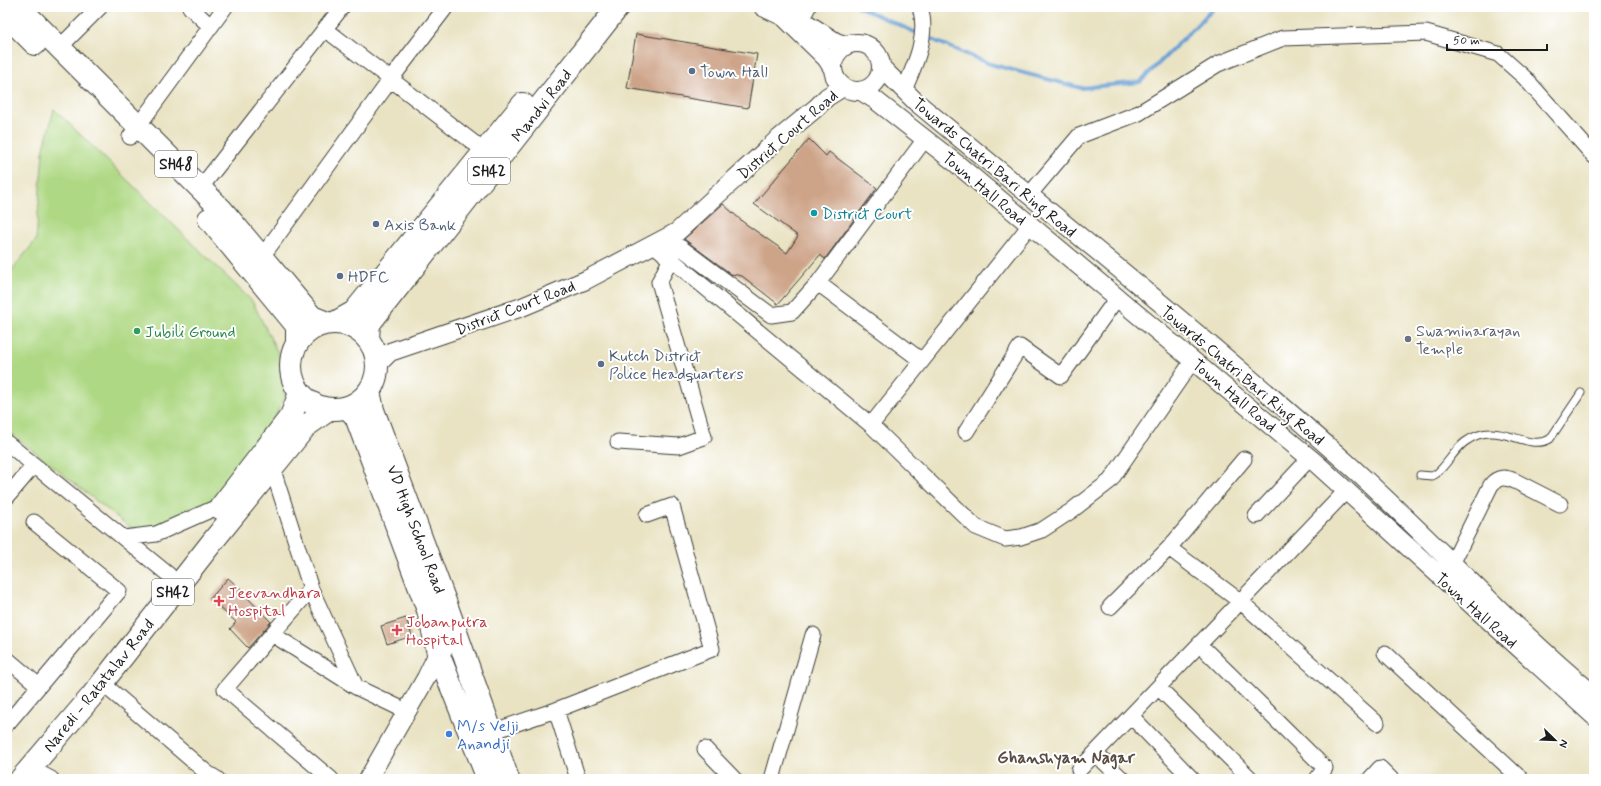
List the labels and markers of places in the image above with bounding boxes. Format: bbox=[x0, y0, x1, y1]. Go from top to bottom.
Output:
place label: Town Hall bbox=[700, 62, 768, 83]
marker: Town Hall bbox=[687, 66, 697, 76]
place label: District Court bbox=[822, 204, 913, 225]
marker: District Court bbox=[809, 208, 819, 218]
place label: Axis Bank bbox=[384, 215, 456, 236]
marker: Axis Bank bbox=[371, 219, 381, 229]
place label: HDFC bbox=[348, 267, 389, 288]
marker: HDFC bbox=[335, 271, 345, 281]
place label: Swaminarayan Temple bbox=[1416, 321, 1520, 360]
place label: Jubili Ground bbox=[145, 322, 236, 343]
marker: Jubili Ground bbox=[132, 326, 142, 336]
marker: Swaminarayan Temple bbox=[1403, 334, 1413, 344]
place label: Kutch District Police Headquarters bbox=[609, 346, 744, 385]
marker: Kutch District Police Headquarters bbox=[596, 359, 606, 369]
place label: Jeevandhara Hospital bbox=[228, 583, 321, 622]
marker: Jeevandhara Hospital bbox=[213, 595, 225, 607]
place label: Jobanputra Hospital bbox=[406, 612, 488, 651]
marker: Jobanputra Hospital bbox=[391, 624, 403, 636]
place label: M/s Velji Anandji bbox=[457, 716, 519, 755]
marker: M/s Velji Anandji bbox=[444, 729, 454, 739]

